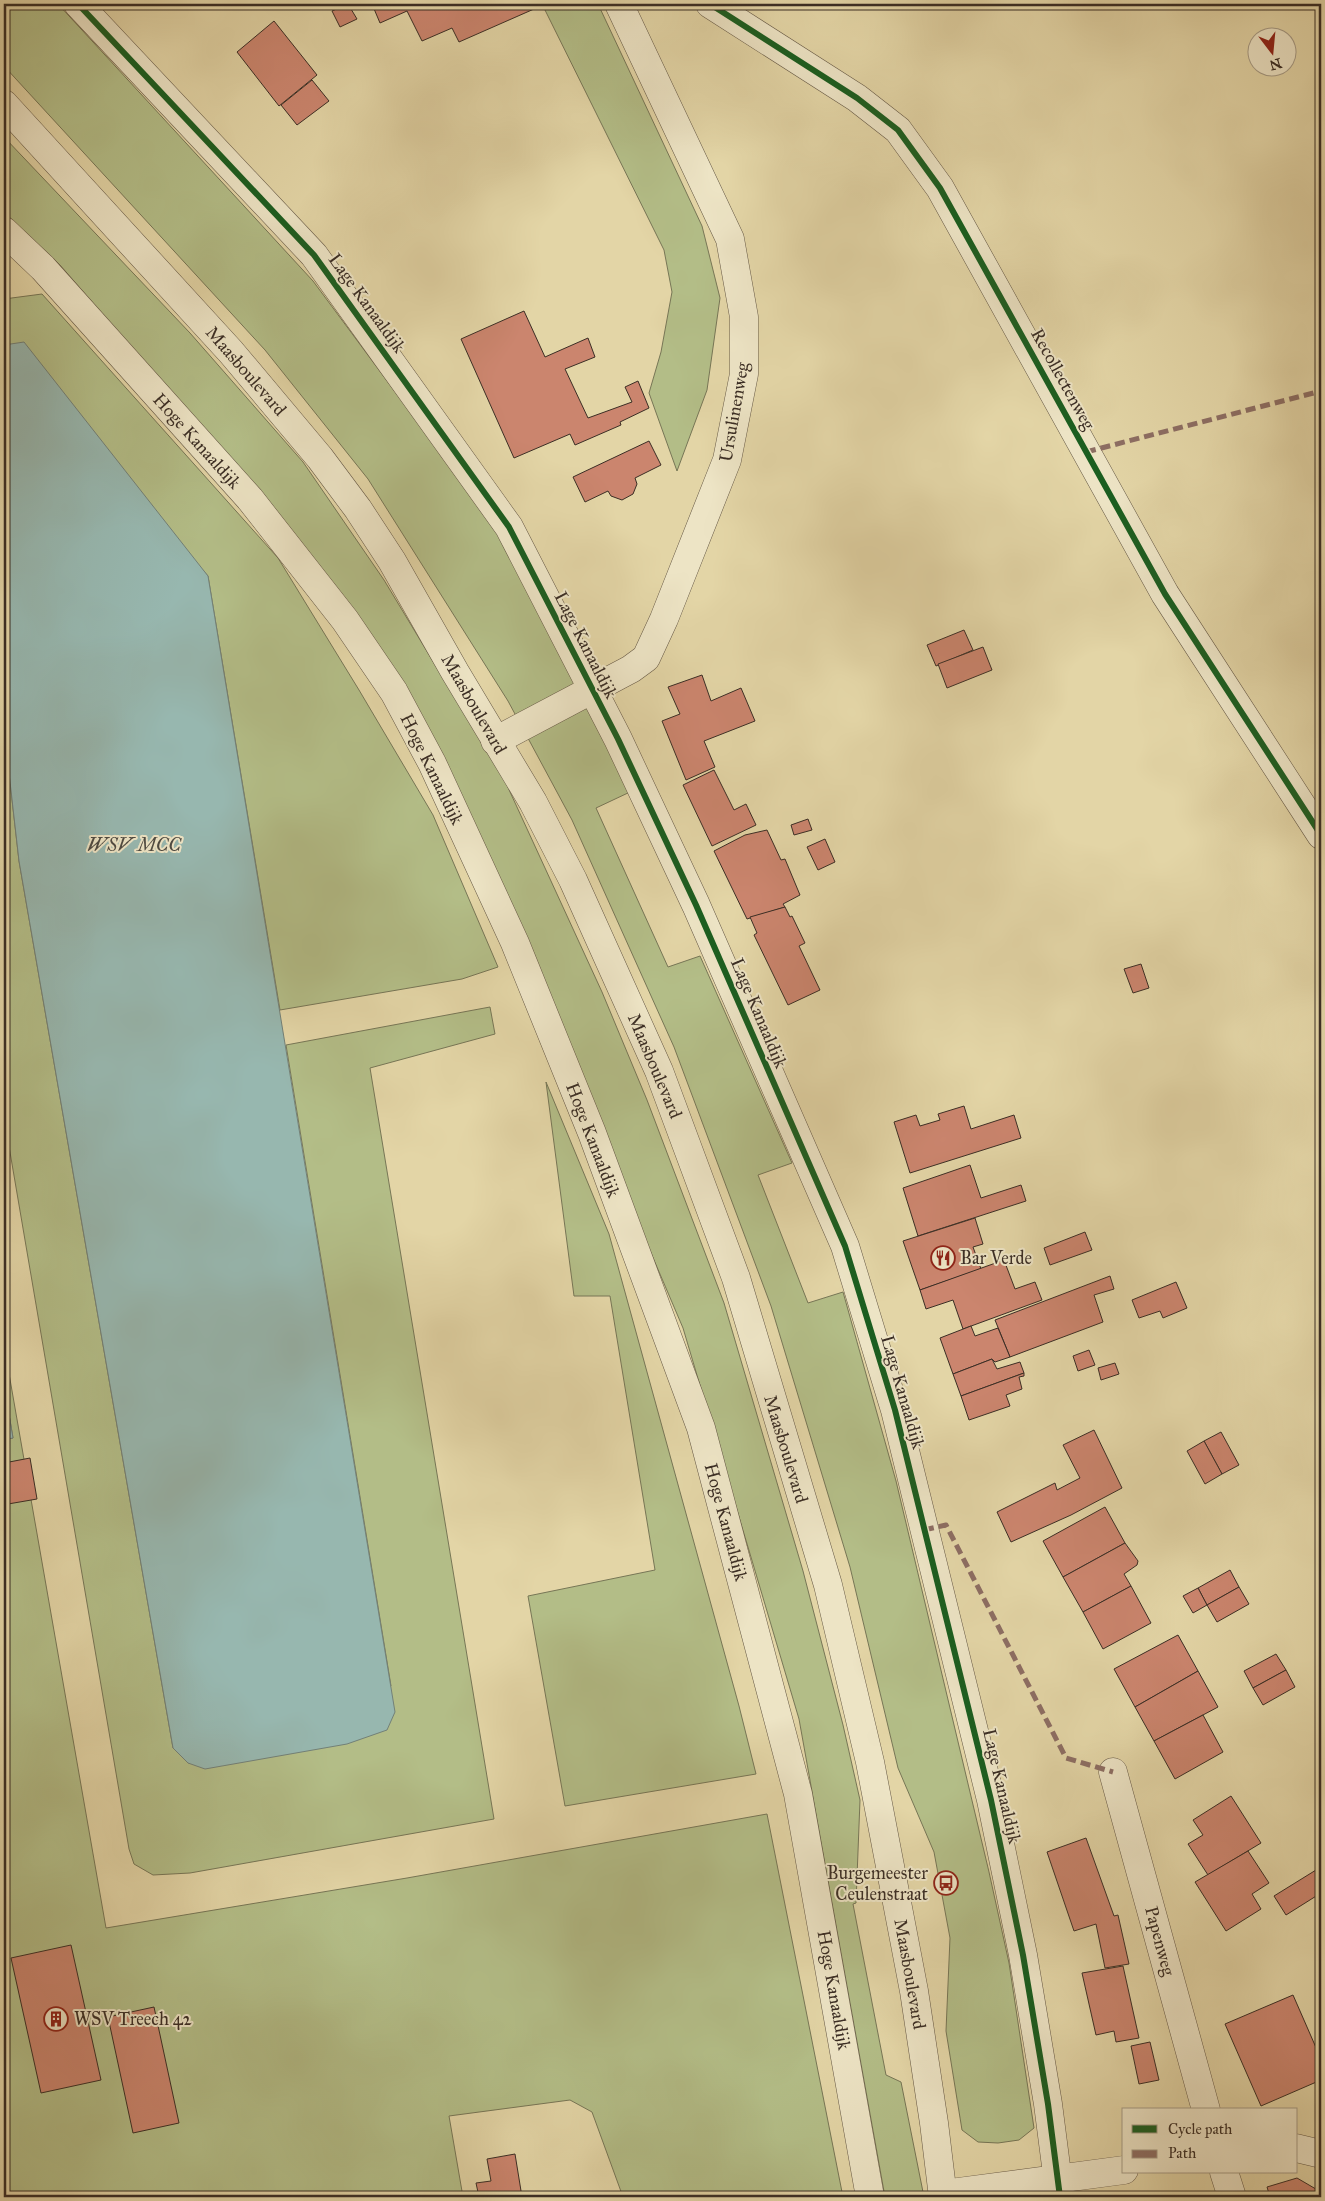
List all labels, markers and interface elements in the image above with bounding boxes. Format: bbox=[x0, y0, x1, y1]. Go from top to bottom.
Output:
north arrow bbox=[1248, 28, 1298, 78]
text: N bbox=[1267, 54, 1283, 74]
street label: Lage Kanaaldijk bbox=[323, 249, 411, 358]
street label: Maasboulevard bbox=[201, 322, 291, 420]
street label: Recollectenweg bbox=[1025, 324, 1100, 435]
street label: Ursulinenweg bbox=[714, 360, 755, 464]
street label: Hoge Kanaaldijk bbox=[148, 389, 246, 495]
street label: Lage Kanaaldijk bbox=[549, 588, 623, 703]
street label: Maasboulevard bbox=[436, 650, 512, 758]
street label: Hoge Kanaaldijk bbox=[395, 710, 469, 829]
water label: WSV MCC bbox=[87, 833, 182, 856]
street label: Lage Kanaaldijk bbox=[725, 955, 792, 1072]
street label: Maasboulevard bbox=[623, 1010, 687, 1122]
street label: Hoge Kanaaldijk bbox=[560, 1080, 625, 1201]
restaurant icon: Bar Verde bbox=[930, 1245, 956, 1271]
place label: Bar Verde bbox=[960, 1247, 1032, 1269]
street label: Lage Kanaaldijk bbox=[875, 1333, 930, 1452]
street label: Maasboulevard bbox=[759, 1392, 813, 1506]
street label: Hoge Kanaaldijk bbox=[699, 1461, 752, 1584]
street label: Lage Kanaaldijk bbox=[977, 1726, 1026, 1847]
place label: Burgemeester Ceulenstraat bbox=[827, 1862, 929, 1905]
bus stop icon: Burgemeester Ceulenstraat bbox=[933, 1870, 959, 1896]
street label: Papenweg bbox=[1139, 1904, 1180, 1979]
street label: Maasboulevard bbox=[889, 1917, 931, 2031]
street label: Hoge Kanaaldijk bbox=[812, 1928, 855, 2052]
building icon: WSV Treech 42 bbox=[43, 2006, 69, 2032]
place label: WSV Treech 42 bbox=[74, 2008, 192, 2030]
legend bbox=[1122, 2108, 1298, 2174]
text: Cycle path bbox=[1168, 2120, 1233, 2138]
text: Path bbox=[1168, 2144, 1197, 2162]

